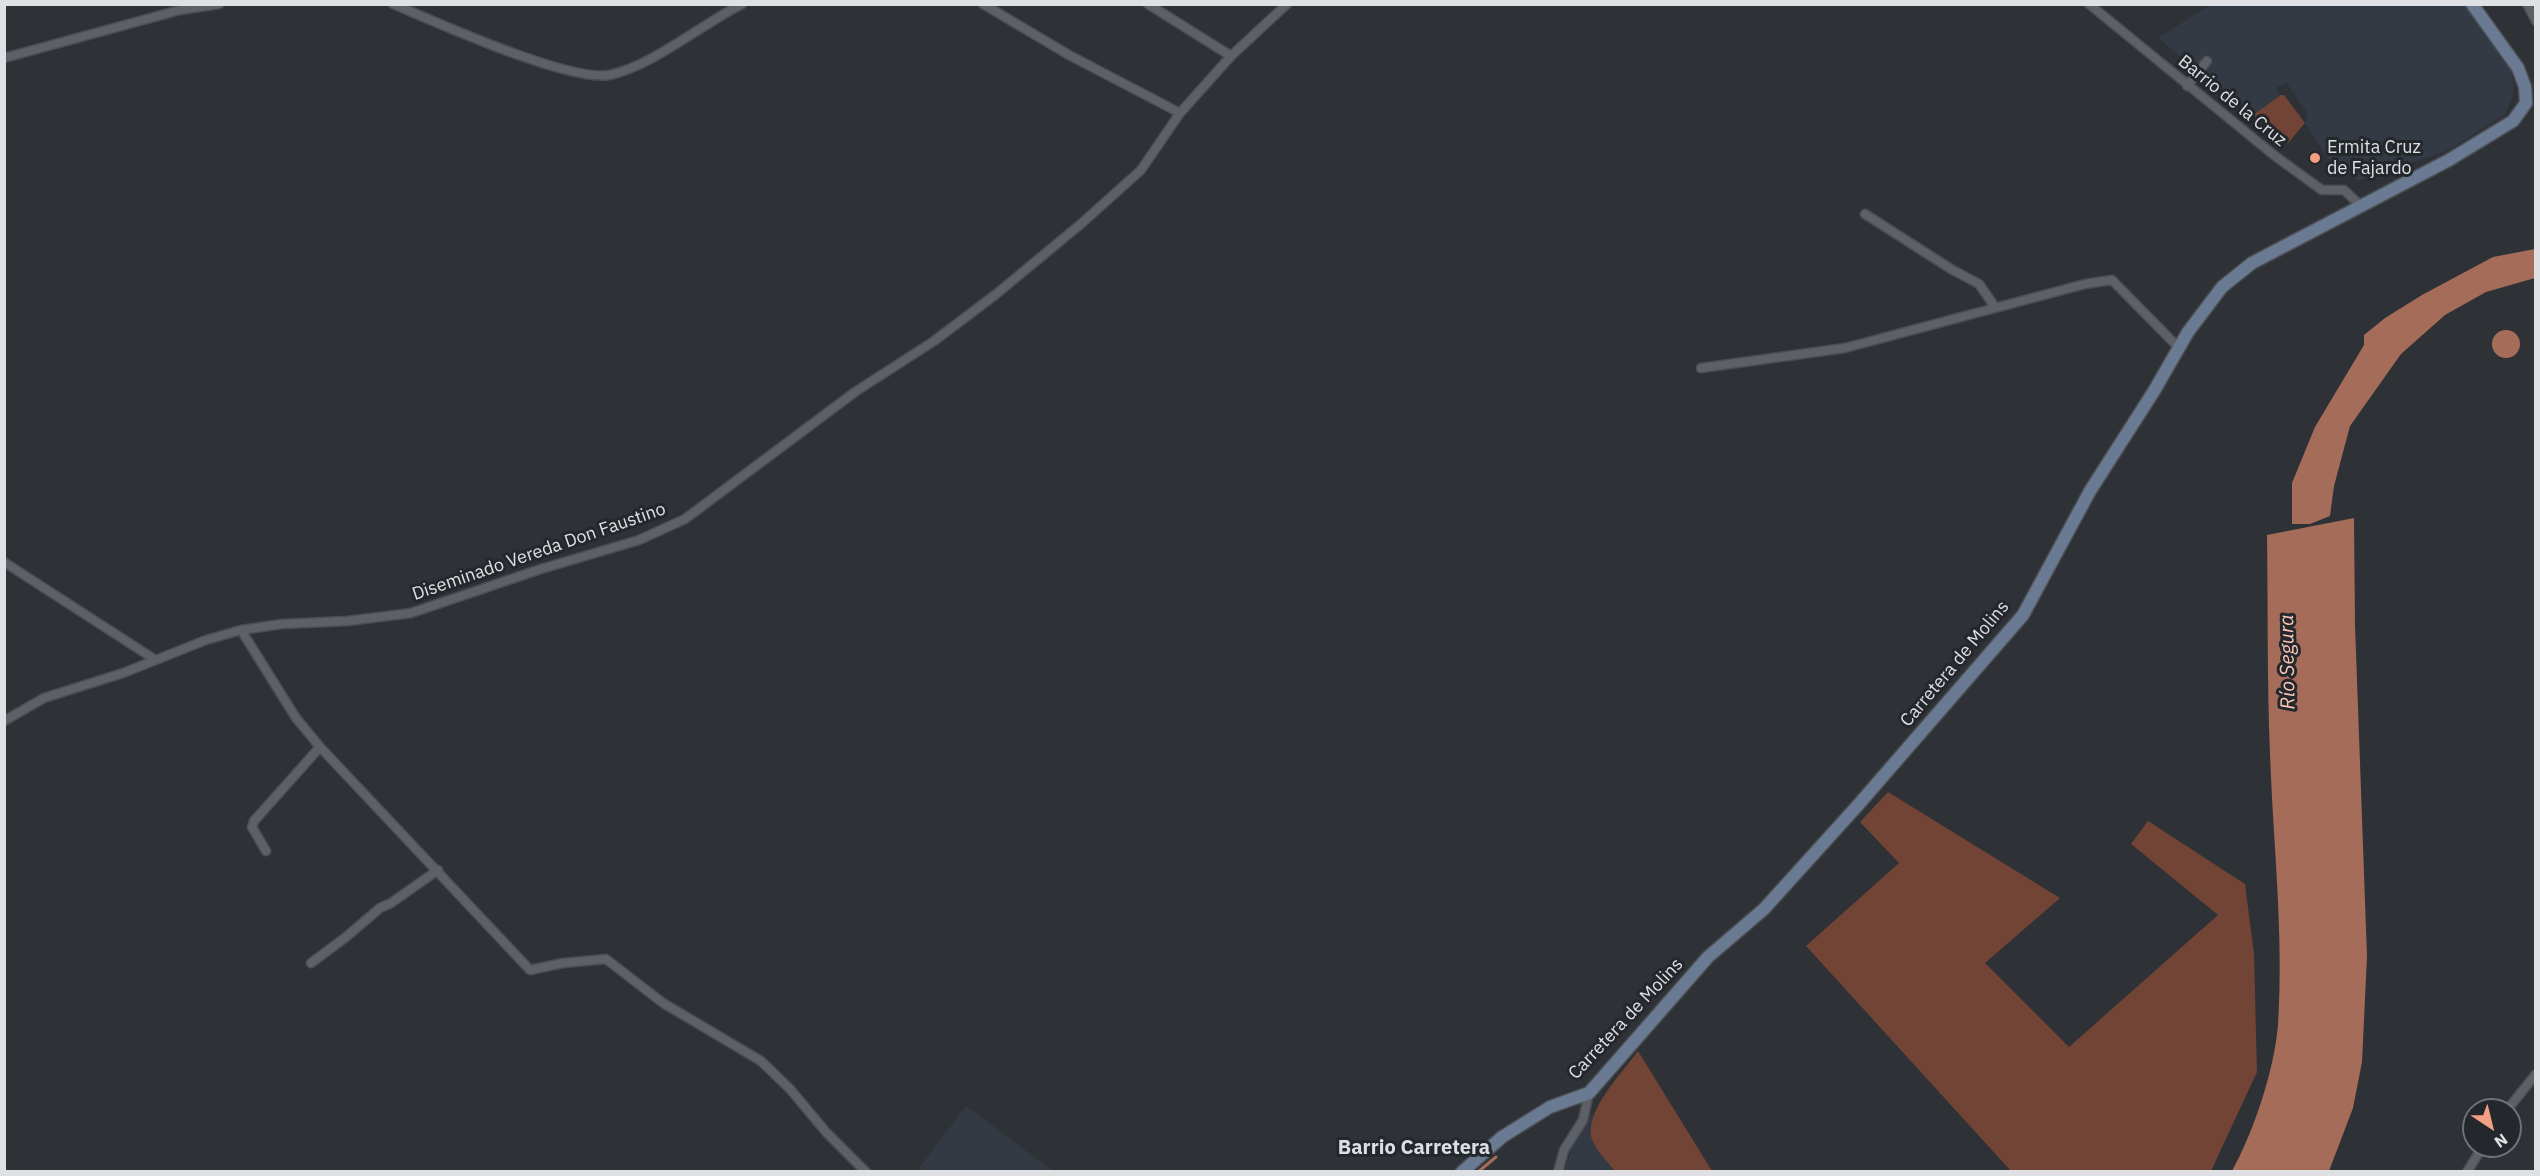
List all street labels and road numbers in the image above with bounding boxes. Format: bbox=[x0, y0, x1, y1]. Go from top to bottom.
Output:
street label: Barrio de la Cruz bbox=[2173, 51, 2291, 151]
street label: Diseminado Vereda Don Faustino bbox=[409, 498, 669, 606]
street label: Carretera de Molins bbox=[1896, 597, 2014, 731]
street label: Carretera de Molins bbox=[1564, 954, 1688, 1084]

